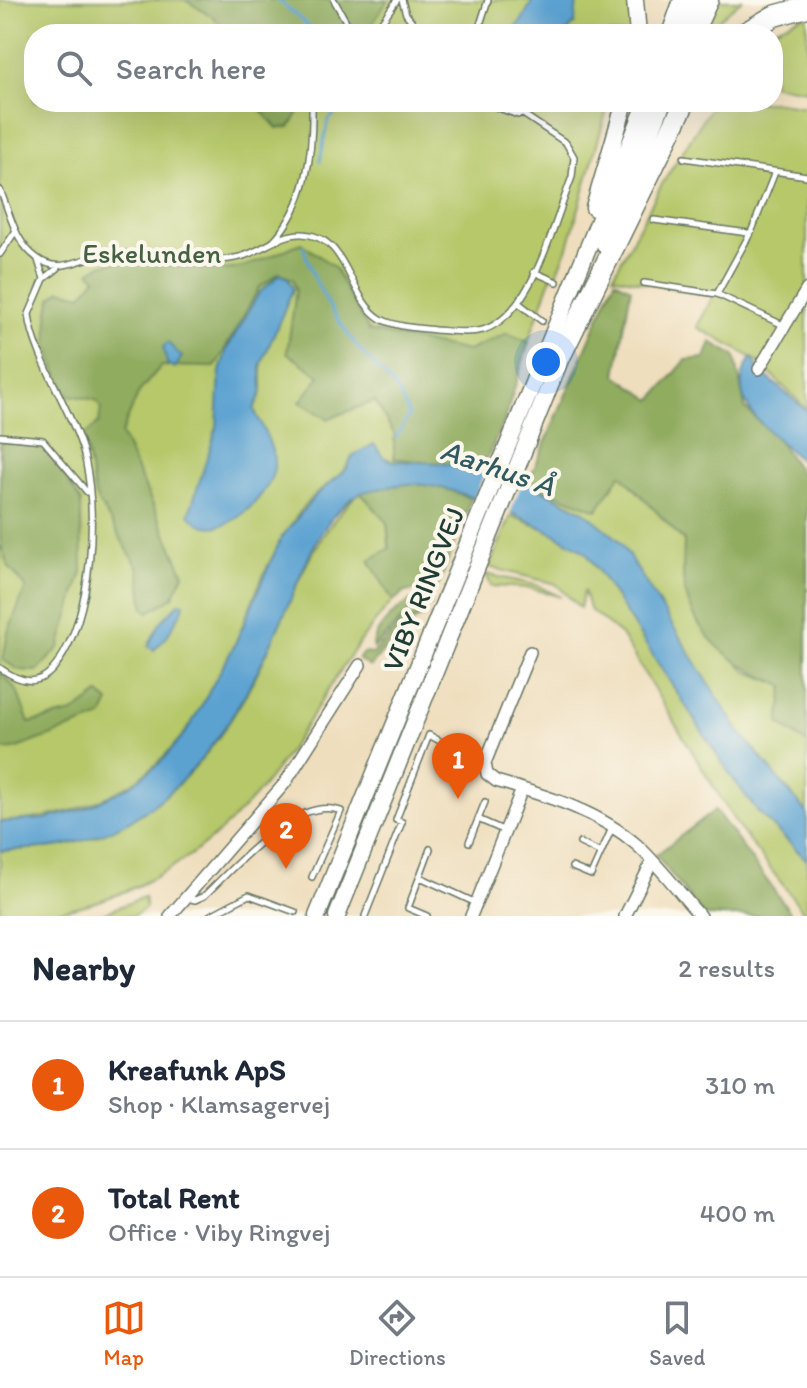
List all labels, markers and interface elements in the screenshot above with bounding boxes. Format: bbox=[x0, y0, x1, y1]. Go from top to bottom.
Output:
search box bbox=[24, 24, 783, 112]
icon: search bbox=[52, 46, 96, 90]
text: Search here bbox=[116, 50, 266, 87]
park label: Eskelunden bbox=[83, 236, 222, 270]
your location bbox=[526, 342, 566, 382]
water label: Aarhus Å bbox=[436, 431, 561, 504]
street label: VIBY RINGVEJ bbox=[375, 502, 471, 676]
pin: 1 bbox=[432, 733, 484, 799]
pin: 2 bbox=[260, 803, 312, 869]
text: Nearby bbox=[32, 948, 135, 989]
text: 2 results bbox=[678, 952, 775, 984]
text: Kreafunk ApS bbox=[108, 1051, 286, 1088]
text: 1 bbox=[52, 1069, 64, 1101]
text: 310 m bbox=[705, 1069, 775, 1101]
text: Shop · Klamsagervej bbox=[108, 1088, 330, 1120]
text: Total Rent bbox=[108, 1179, 240, 1216]
text: 2 bbox=[51, 1197, 65, 1229]
text: 400 m bbox=[700, 1197, 775, 1229]
text: Office · Viby Ringvej bbox=[108, 1216, 330, 1248]
tab: Map bbox=[102, 1296, 146, 1371]
tab: Directions bbox=[349, 1296, 446, 1371]
tab: Saved bbox=[649, 1296, 705, 1371]

